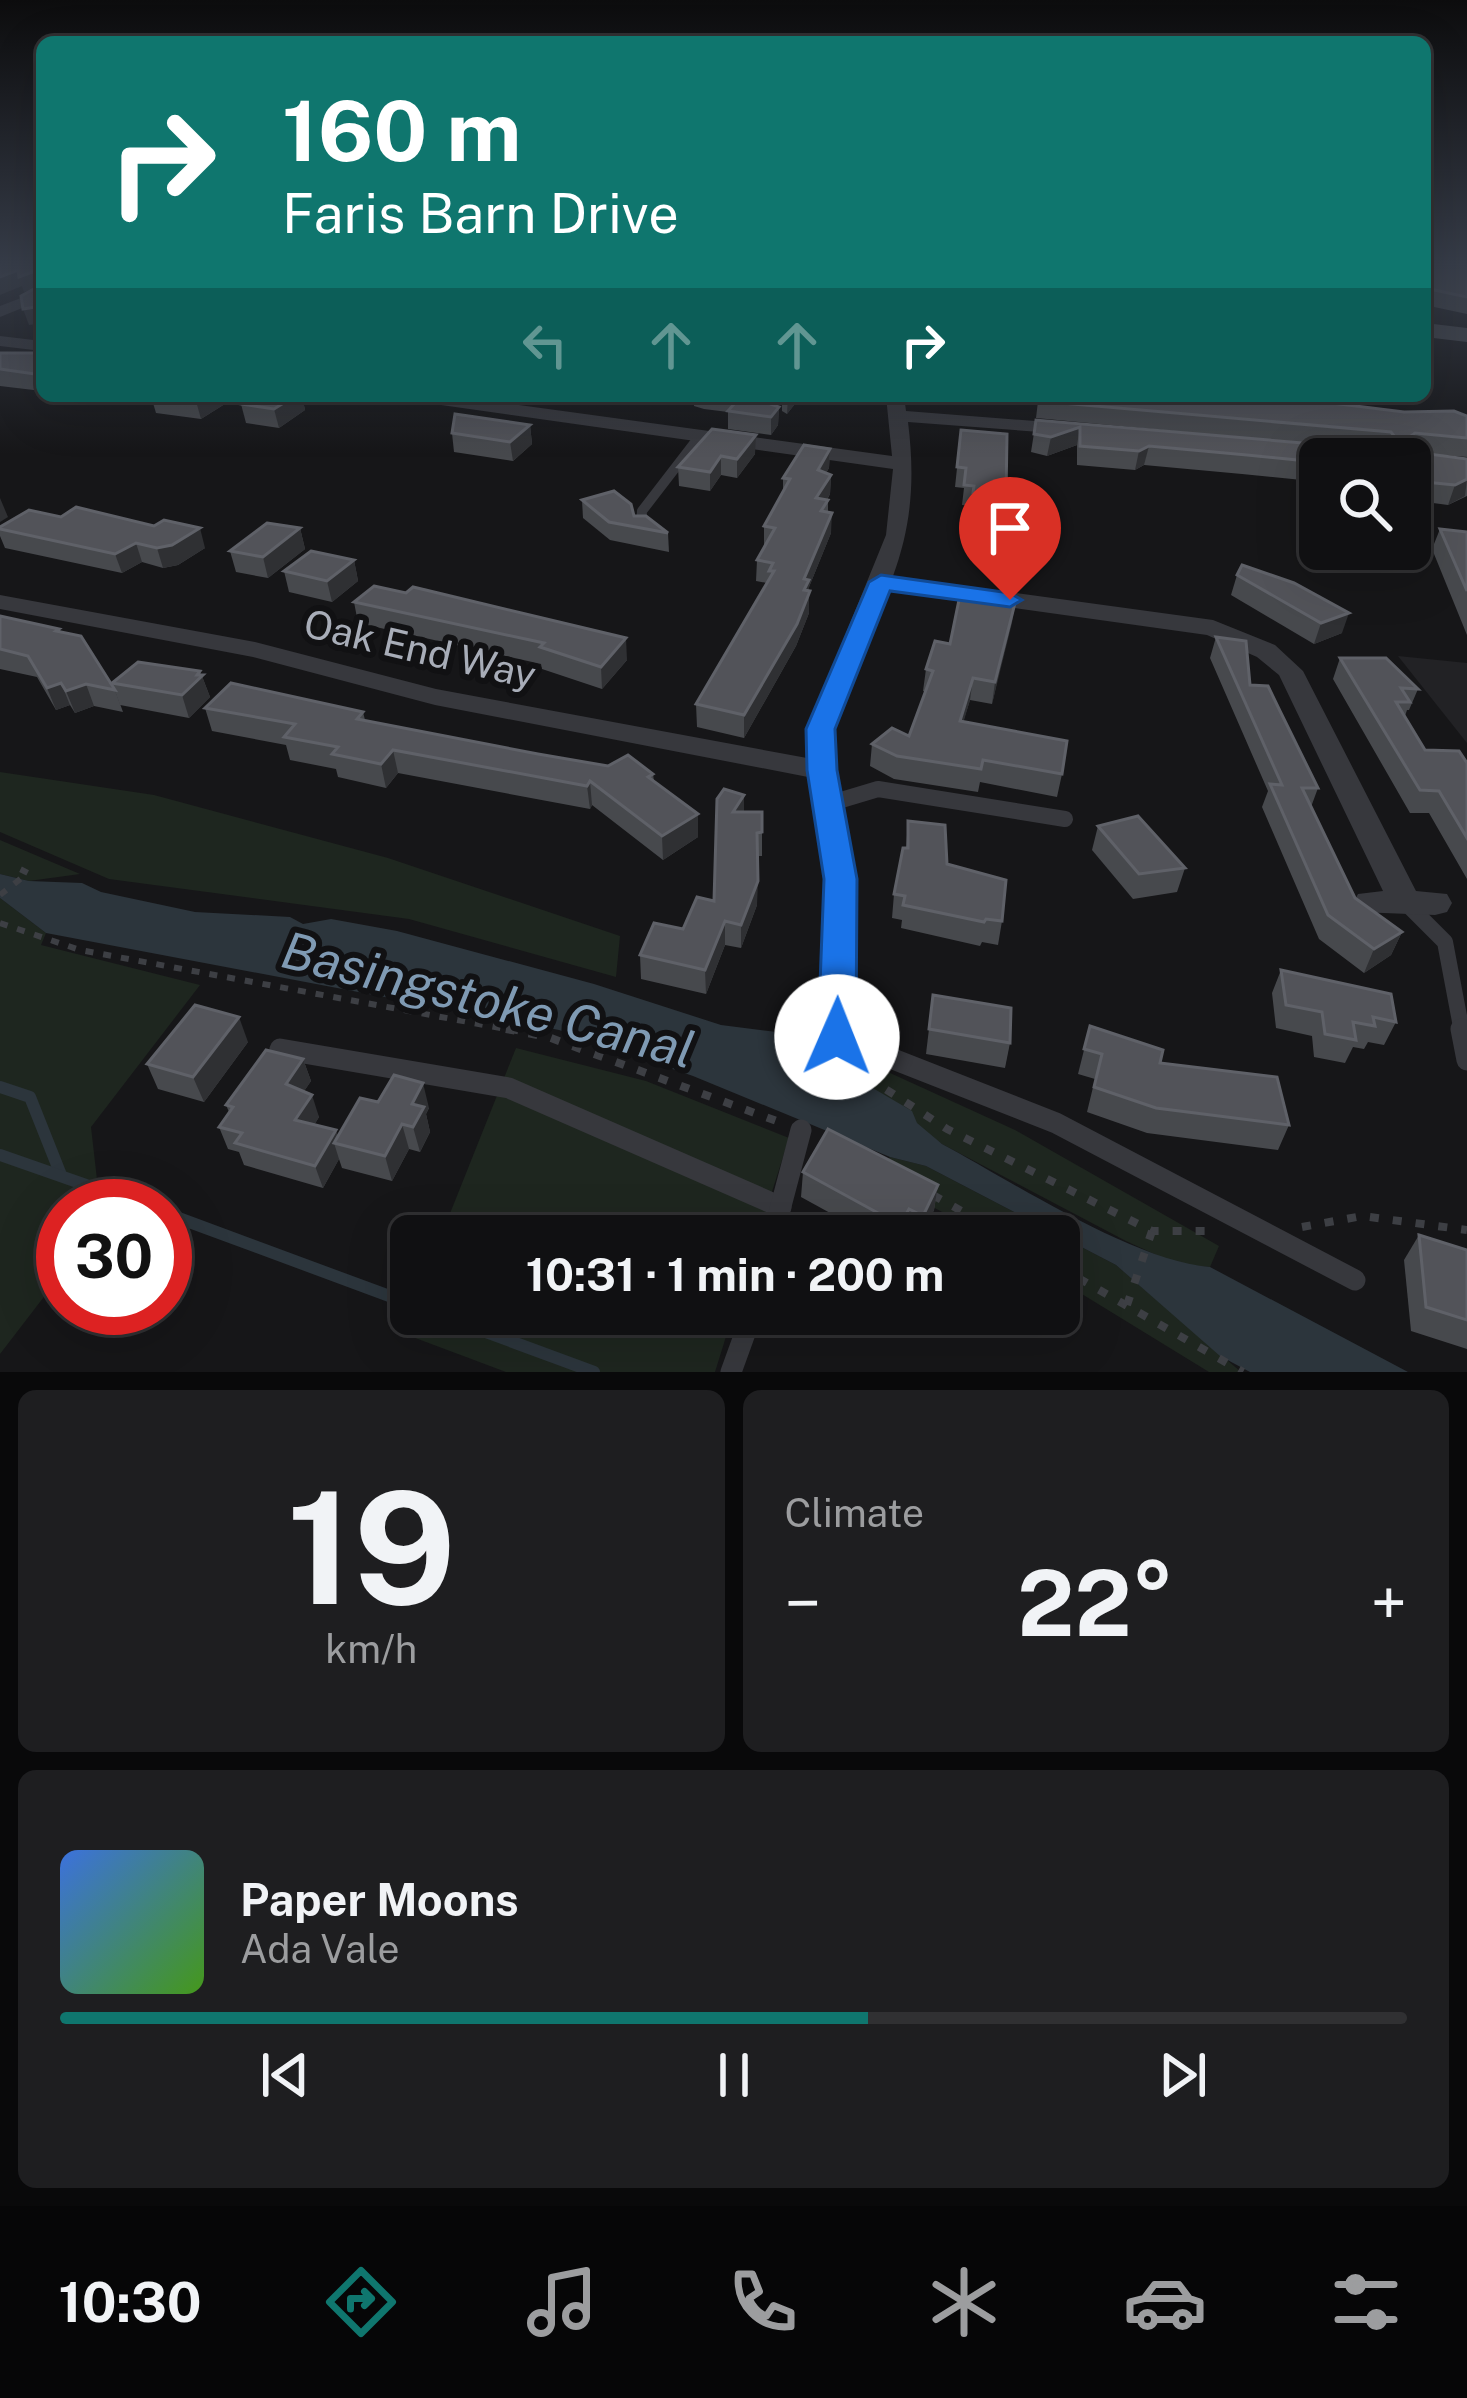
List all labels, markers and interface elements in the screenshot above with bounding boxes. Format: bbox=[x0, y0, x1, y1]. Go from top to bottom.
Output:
text: 160 m bbox=[282, 81, 521, 180]
icon: right bbox=[84, 84, 240, 240]
text: Faris Barn Drive bbox=[282, 182, 679, 245]
icon: left bbox=[512, 312, 578, 378]
icon: ahead bbox=[638, 312, 704, 378]
icon: ahead bbox=[764, 312, 830, 378]
icon: right bbox=[890, 312, 956, 378]
map controls bbox=[1299, 438, 1431, 570]
button: search bbox=[1299, 438, 1431, 570]
pin bbox=[959, 477, 1061, 600]
icon: arrive bbox=[977, 495, 1043, 561]
street label: Oak End Way bbox=[300, 600, 540, 698]
water label: Basingstoke Canal bbox=[276, 920, 700, 1079]
position arrow bbox=[774, 974, 900, 1100]
speed limit sign: 30 bbox=[36, 1179, 192, 1335]
text: 10:31 · 1 min · 200 m bbox=[526, 1248, 944, 1301]
text: 19 bbox=[286, 1456, 456, 1639]
text: Climate bbox=[785, 1490, 924, 1536]
text: 22° bbox=[1017, 1550, 1174, 1656]
text: − bbox=[785, 1564, 821, 1642]
text: + bbox=[1370, 1564, 1407, 1642]
text: km/h bbox=[325, 1626, 417, 1672]
text: Paper Moons bbox=[240, 1873, 519, 1926]
text: Ada Vale bbox=[240, 1926, 400, 1972]
icon: previous bbox=[252, 2042, 318, 2108]
icon: pause bbox=[701, 2042, 767, 2108]
icon: next bbox=[1150, 2042, 1216, 2108]
icon: directions bbox=[319, 2260, 403, 2344]
icon: music bbox=[520, 2260, 604, 2344]
icon: phone bbox=[721, 2260, 805, 2344]
icon: climate bbox=[922, 2260, 1006, 2344]
icon: car bbox=[1123, 2260, 1207, 2344]
icon: filters bbox=[1324, 2260, 1408, 2344]
text: 10:30 bbox=[59, 2271, 202, 2334]

